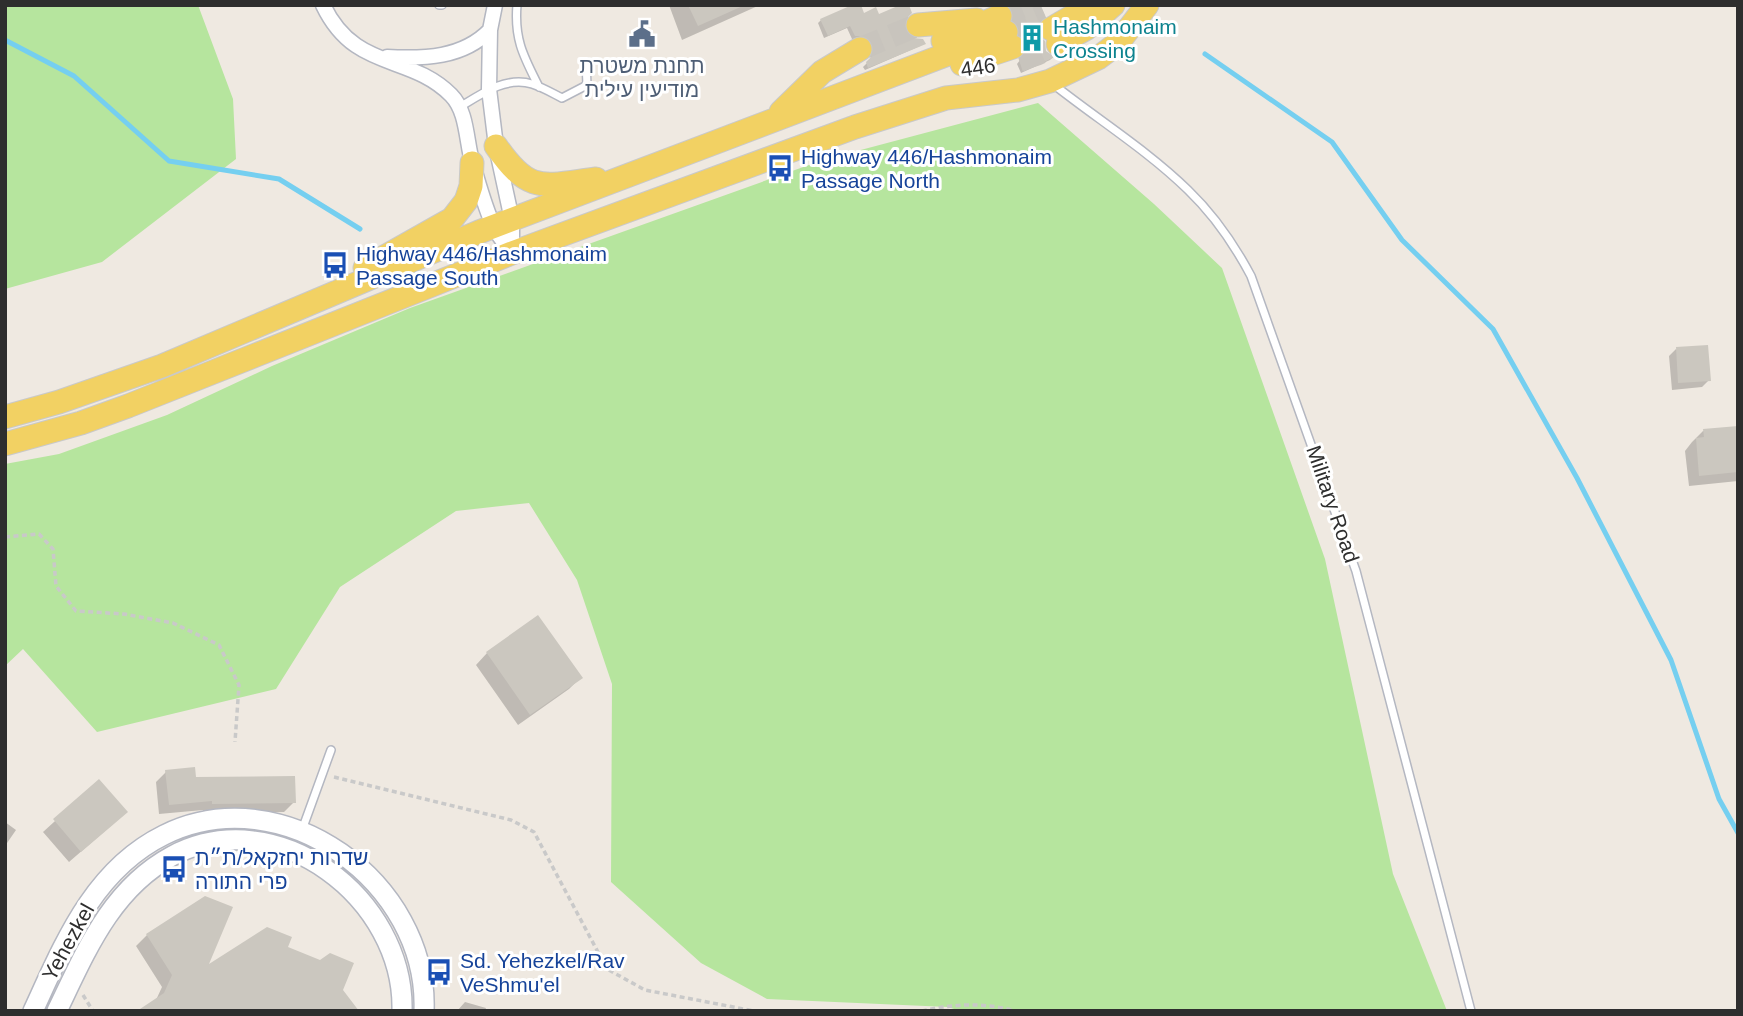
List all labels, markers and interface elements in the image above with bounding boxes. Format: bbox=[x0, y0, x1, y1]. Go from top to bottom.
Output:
place label: Hashmonaim Crossing bbox=[1053, 15, 1177, 62]
public building icon: תחנת משטרת מודיעין עילית bbox=[627, 19, 657, 49]
building icon: Hashmonaim Crossing bbox=[1017, 23, 1047, 53]
street label: 446 bbox=[959, 53, 997, 81]
place label: תחנת משטרת מודיעין עילית bbox=[579, 54, 705, 101]
place label: Highway 446/Hashmonaim Passage North bbox=[801, 145, 1052, 192]
bus stop icon: Highway 446/Hashmonaim Passage North bbox=[765, 153, 795, 183]
place label: Highway 446/Hashmonaim Passage South bbox=[356, 242, 607, 289]
bus stop icon: Highway 446/Hashmonaim Passage South bbox=[320, 250, 350, 280]
street label: Military Road bbox=[1302, 442, 1364, 566]
place label: שדרות יחזקאל/ת״ת פרי התורה bbox=[195, 846, 368, 893]
bus stop icon: שדרות יחזקאל/ת״ת פרי התורה bbox=[159, 854, 189, 884]
street label: Yehezkel bbox=[37, 899, 99, 985]
place label: Sd. Yehezkel/Rav VeShmu'el bbox=[460, 949, 625, 996]
bus stop icon: Sd. Yehezkel/Rav VeShmu'el bbox=[424, 957, 454, 987]

